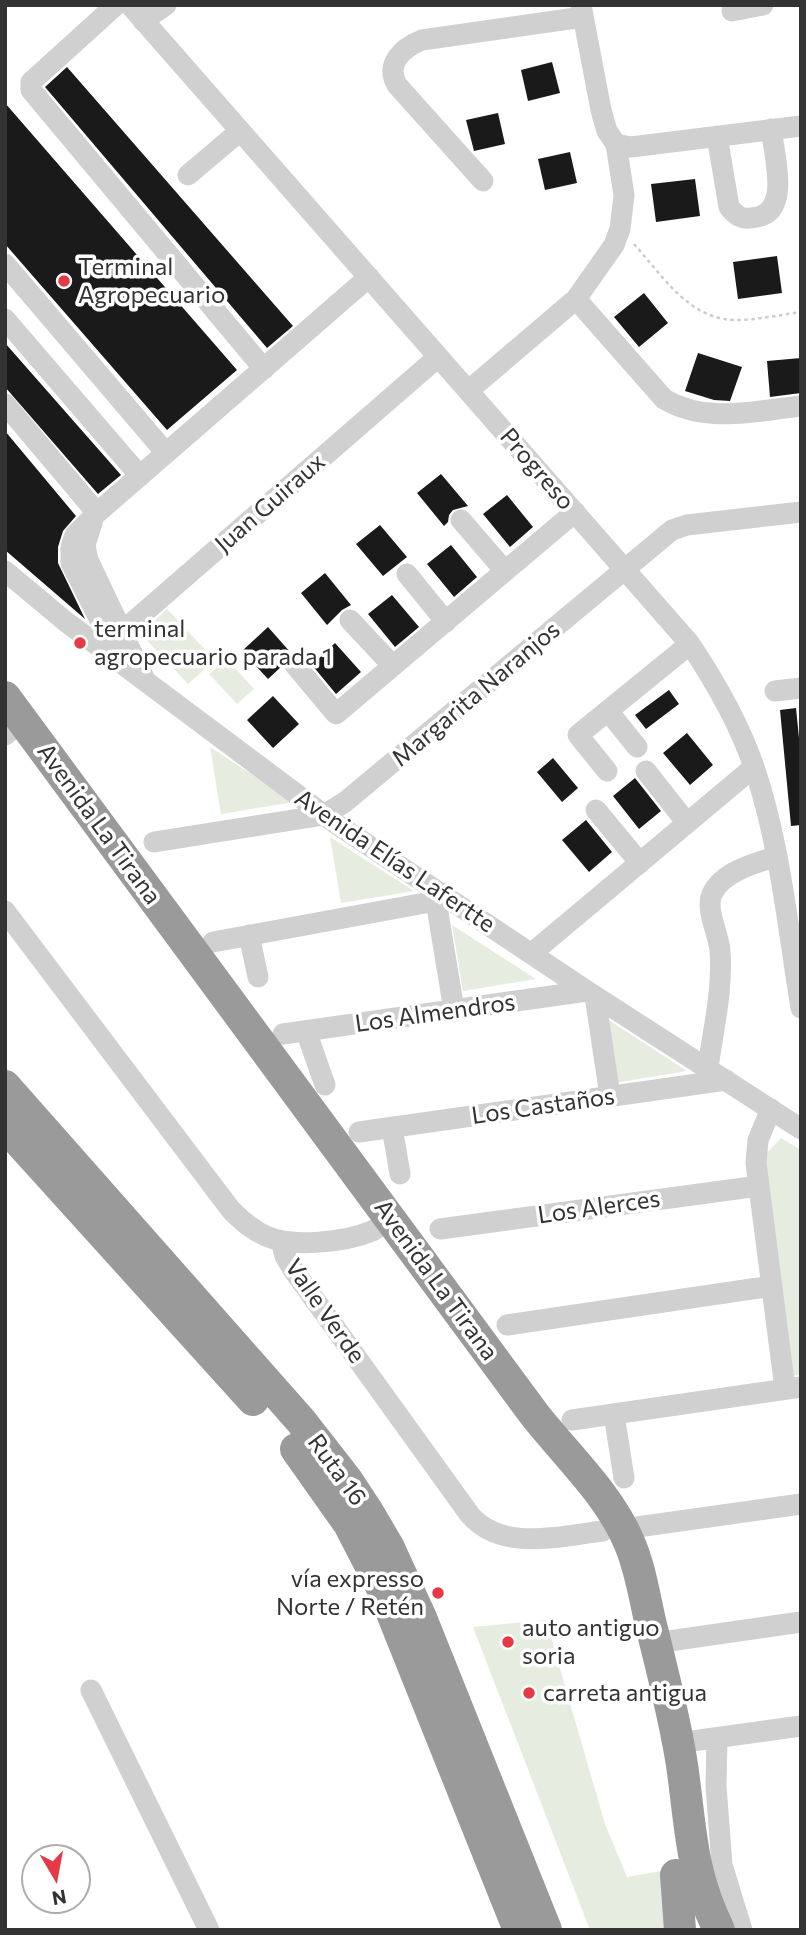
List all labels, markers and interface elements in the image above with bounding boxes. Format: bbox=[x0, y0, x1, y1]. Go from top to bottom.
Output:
place label: Terminal Agropecuario bbox=[78, 253, 225, 309]
marker: Terminal Agropecuario bbox=[56, 273, 72, 289]
street label: Progreso bbox=[494, 422, 580, 516]
street label: Juan Guiraux bbox=[209, 447, 331, 559]
place label: terminal agropecuario parada 1 bbox=[94, 615, 332, 671]
street label: Margarita Naranjos bbox=[386, 615, 566, 773]
marker: terminal agropecuario parada 1 bbox=[72, 635, 88, 651]
street label: Avenida La Tirana bbox=[31, 738, 167, 910]
street label: Avenida Elías Lafertte bbox=[289, 783, 501, 939]
street label: Los Almendros bbox=[353, 988, 517, 1038]
street label: Los Castaños bbox=[470, 1082, 616, 1130]
street label: Los Alerces bbox=[536, 1184, 662, 1230]
street label: Avenida La Tirana bbox=[368, 1194, 504, 1366]
street label: Valle Verde bbox=[279, 1253, 371, 1369]
street label: Ruta 16 bbox=[301, 1429, 373, 1511]
place label: vía expresso Norte / Retén bbox=[276, 1565, 424, 1621]
marker: vía expresso Norte / Retén bbox=[430, 1585, 446, 1601]
place label: auto antiguo soria bbox=[522, 1614, 660, 1670]
marker: auto antiguo soria bbox=[500, 1634, 516, 1650]
place label: carreta antigua bbox=[543, 1679, 707, 1707]
marker: carreta antigua bbox=[521, 1685, 537, 1701]
north arrow bbox=[21, 1844, 91, 1914]
text: N bbox=[50, 1886, 68, 1911]

